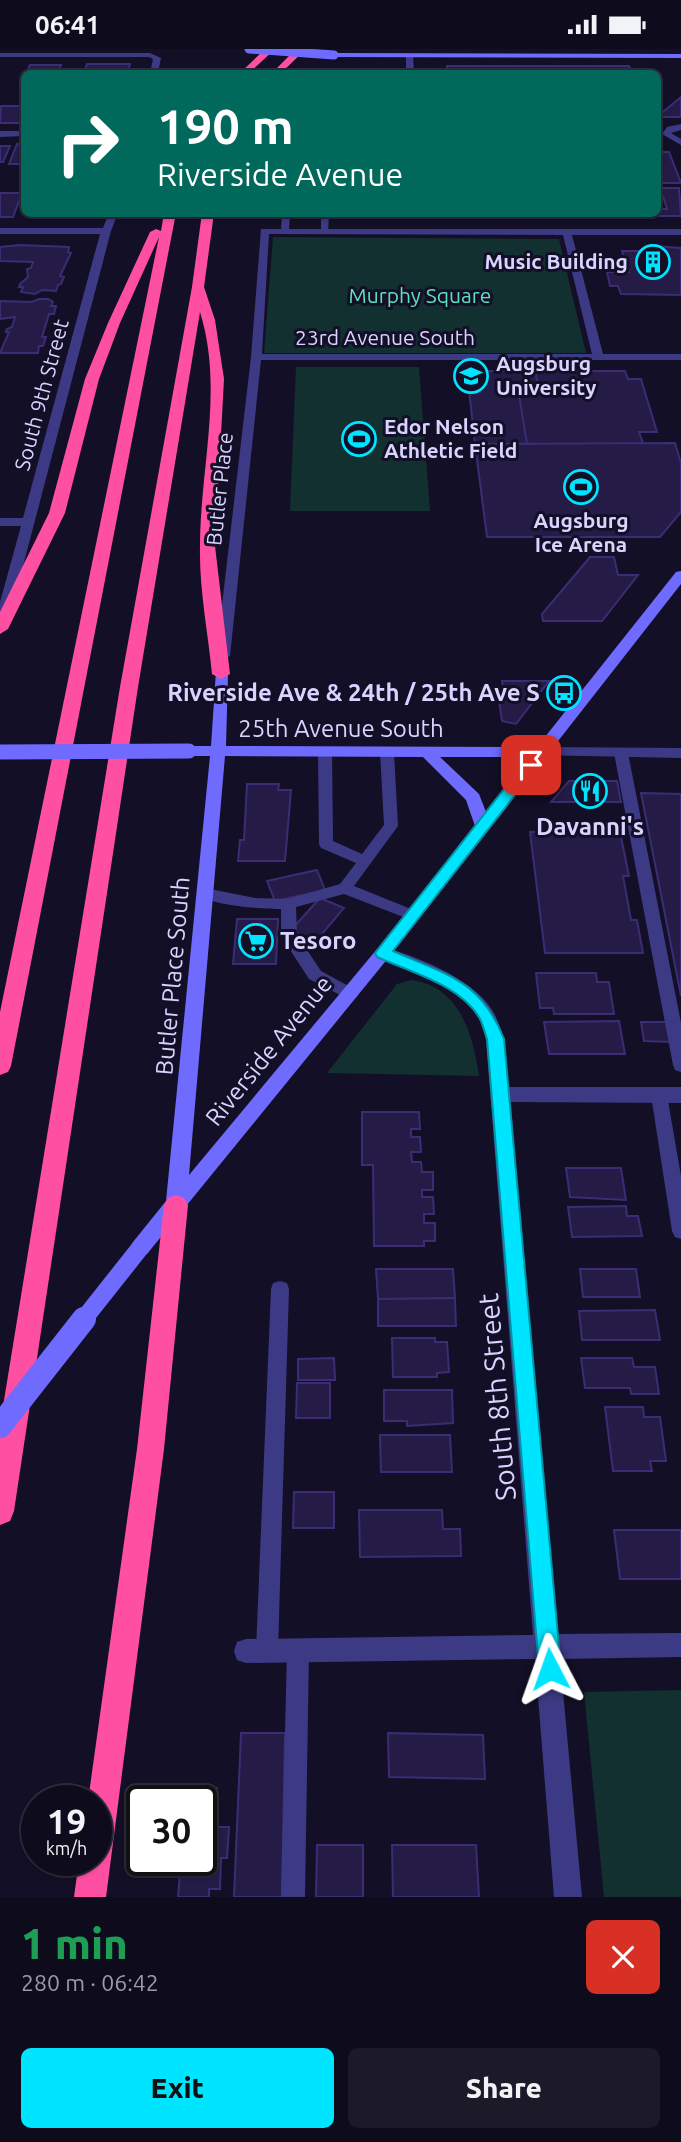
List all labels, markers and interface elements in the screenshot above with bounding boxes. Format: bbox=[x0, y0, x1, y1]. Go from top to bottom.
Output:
text: 06:41 bbox=[35, 10, 100, 39]
icon: right bbox=[42, 98, 133, 189]
text: 190 m bbox=[157, 98, 294, 153]
text: Riverside Avenue bbox=[157, 156, 403, 192]
building icon: Music Building bbox=[634, 243, 672, 281]
place label: Music Building bbox=[485, 249, 628, 273]
park label: Murphy Square bbox=[349, 283, 491, 307]
street label: South 9th Street bbox=[9, 316, 73, 473]
street label: 23rd Avenue South bbox=[295, 325, 475, 349]
place label: Augsburg University bbox=[496, 351, 596, 399]
school or university icon: Augsburg University bbox=[452, 357, 490, 395]
place label: Edor Nelson Athletic Field bbox=[384, 414, 517, 462]
sports icon: Edor Nelson Athletic Field bbox=[340, 420, 378, 458]
street label: Butler Place bbox=[201, 431, 237, 547]
sports icon: Augsburg Ice Arena bbox=[562, 468, 600, 506]
place label: Augsburg Ice Arena bbox=[533, 508, 629, 556]
bus stop icon: Riverside Ave & 24th / 25th Ave S bbox=[545, 674, 583, 712]
place label: Riverside Ave & 24th / 25th Ave S bbox=[167, 679, 540, 706]
street label: 25th Avenue South bbox=[238, 715, 444, 742]
pin bbox=[501, 735, 561, 795]
icon: arrive bbox=[512, 746, 550, 784]
restaurant icon: Davanni's bbox=[571, 772, 609, 810]
place label: Davanni's bbox=[536, 813, 644, 840]
street label: Butler Place South bbox=[150, 876, 195, 1076]
supermarket icon: Tesoro bbox=[237, 922, 275, 960]
place label: Tesoro bbox=[280, 927, 357, 954]
street label: Riverside Avenue bbox=[200, 970, 337, 1131]
street label: South 8th Street bbox=[472, 1292, 521, 1502]
position arrow bbox=[513, 1632, 587, 1706]
speed limit sign: 30 bbox=[126, 1785, 217, 1876]
text: 19 bbox=[47, 1801, 86, 1841]
text: km/h bbox=[46, 1838, 87, 1858]
text: 1 min bbox=[21, 1920, 128, 1967]
button: close bbox=[586, 1920, 660, 1994]
text: 280 m · 06:42 bbox=[21, 1970, 159, 1995]
button: Exit bbox=[21, 2048, 334, 2128]
button: Share bbox=[348, 2048, 660, 2128]

